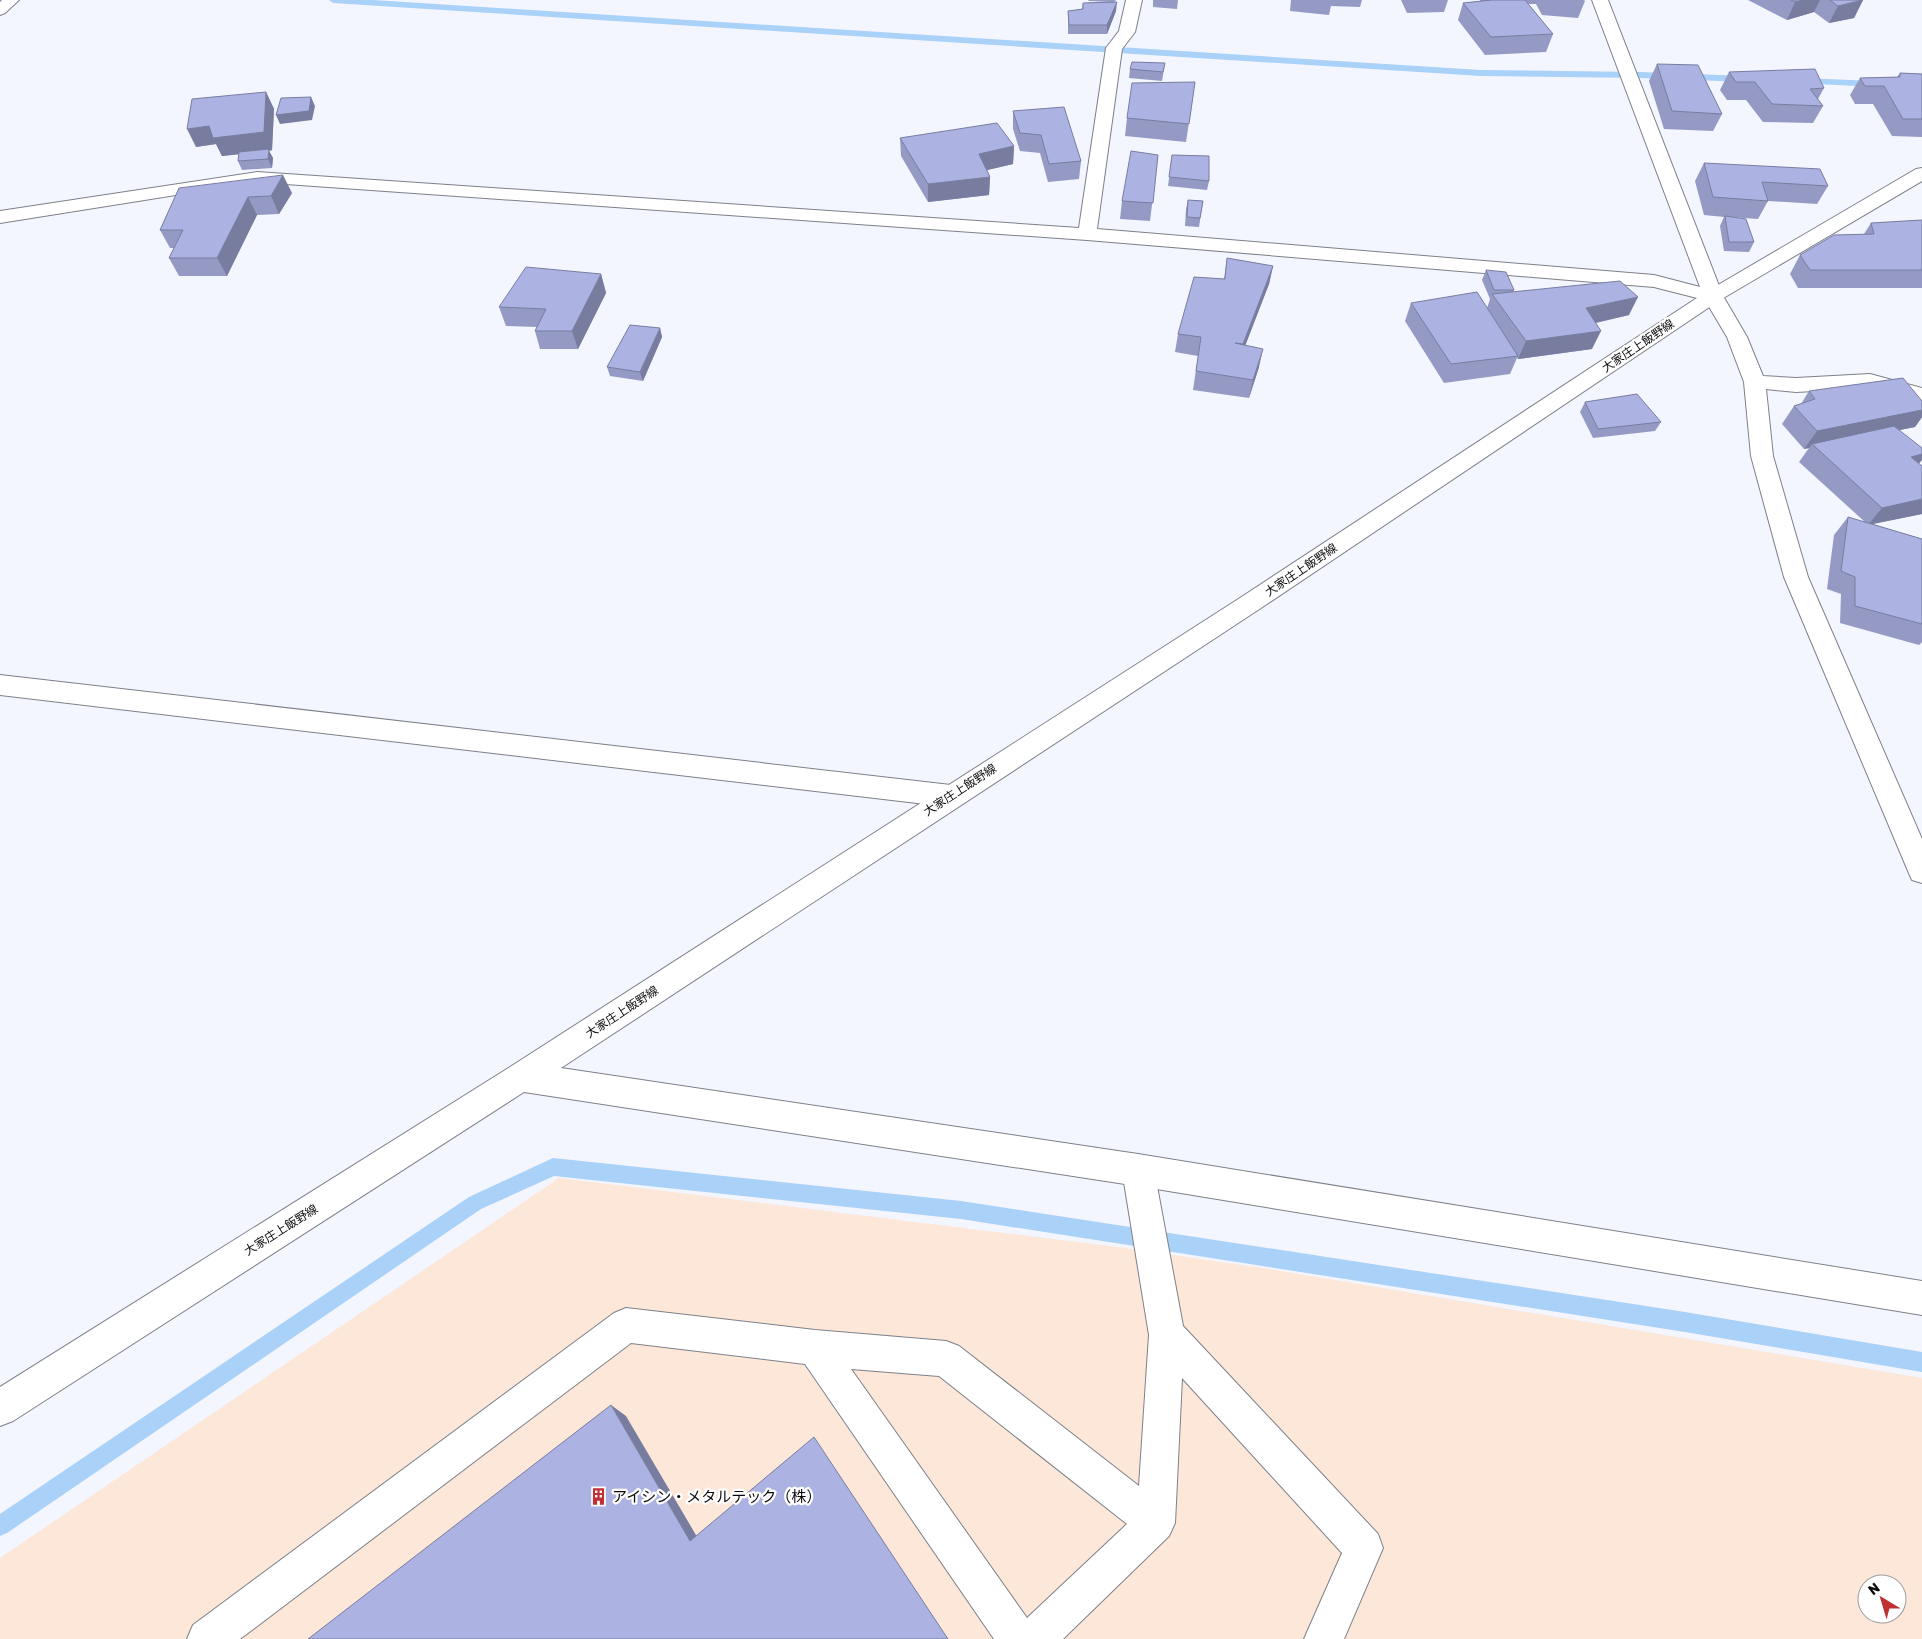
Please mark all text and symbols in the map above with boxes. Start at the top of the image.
street label: 大家庄上飯野線 [1599,317,1677,375]
street label: 大家庄上飯野線 [1262,541,1340,599]
street label: 大家庄上飯野線 [921,761,999,819]
street label: 大家庄上飯野線 [583,983,661,1041]
street label: 大家庄上飯野線 [242,1202,320,1258]
building icon: アイシン・メタルテック（株） [588,1487,608,1507]
place label: アイシン・メタルテック（株） [612,1488,821,1506]
north arrow [1857,1574,1907,1624]
text: N [1865,1579,1884,1599]

